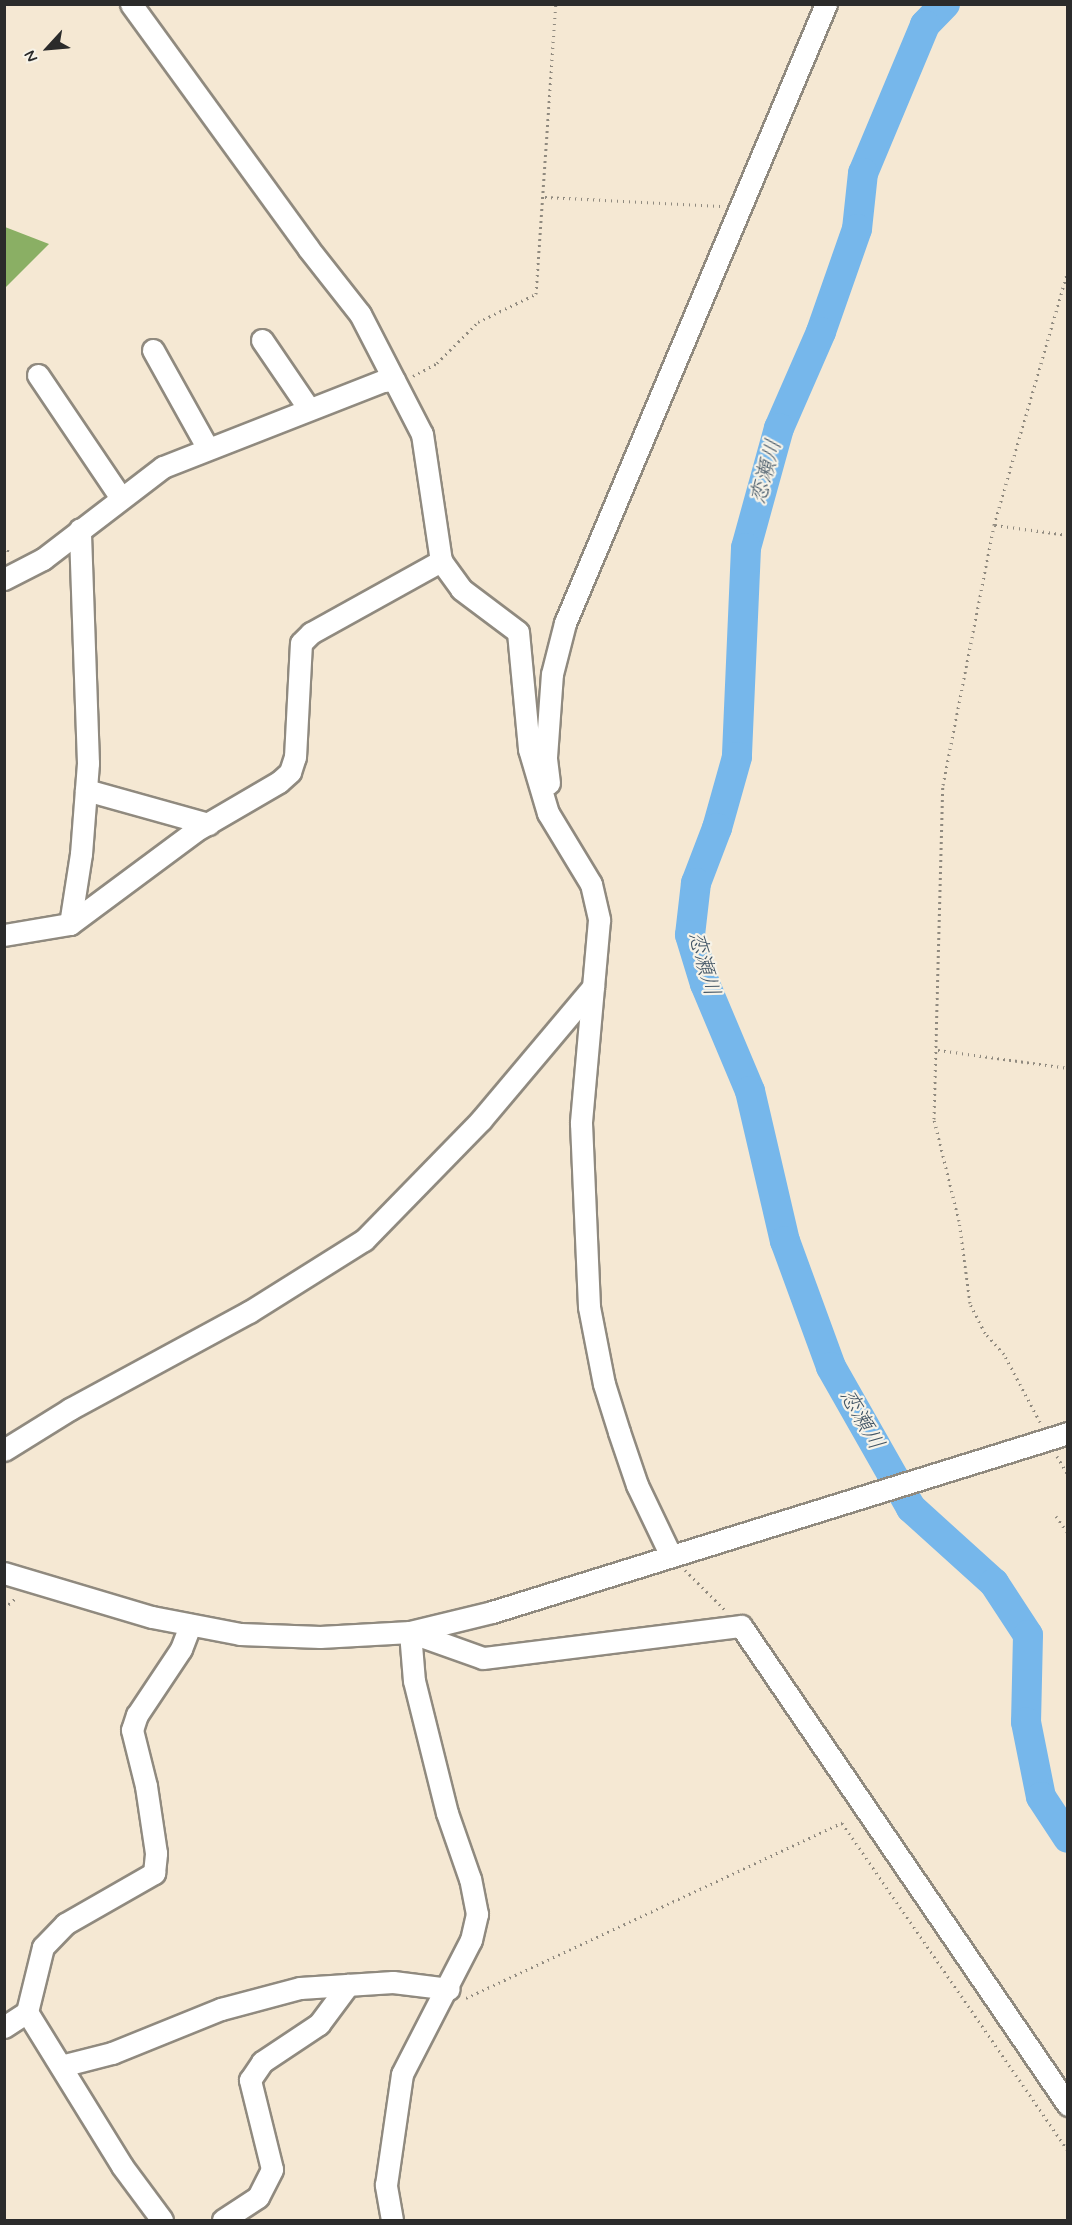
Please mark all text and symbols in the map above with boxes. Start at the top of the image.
north arrow [18,18,78,78]
text: N [20,47,43,66]
water label: 恋瀬川 [746,437,788,507]
water label: 恋瀬川 [682,929,724,999]
water label: 恋瀬川 [833,1385,889,1455]

